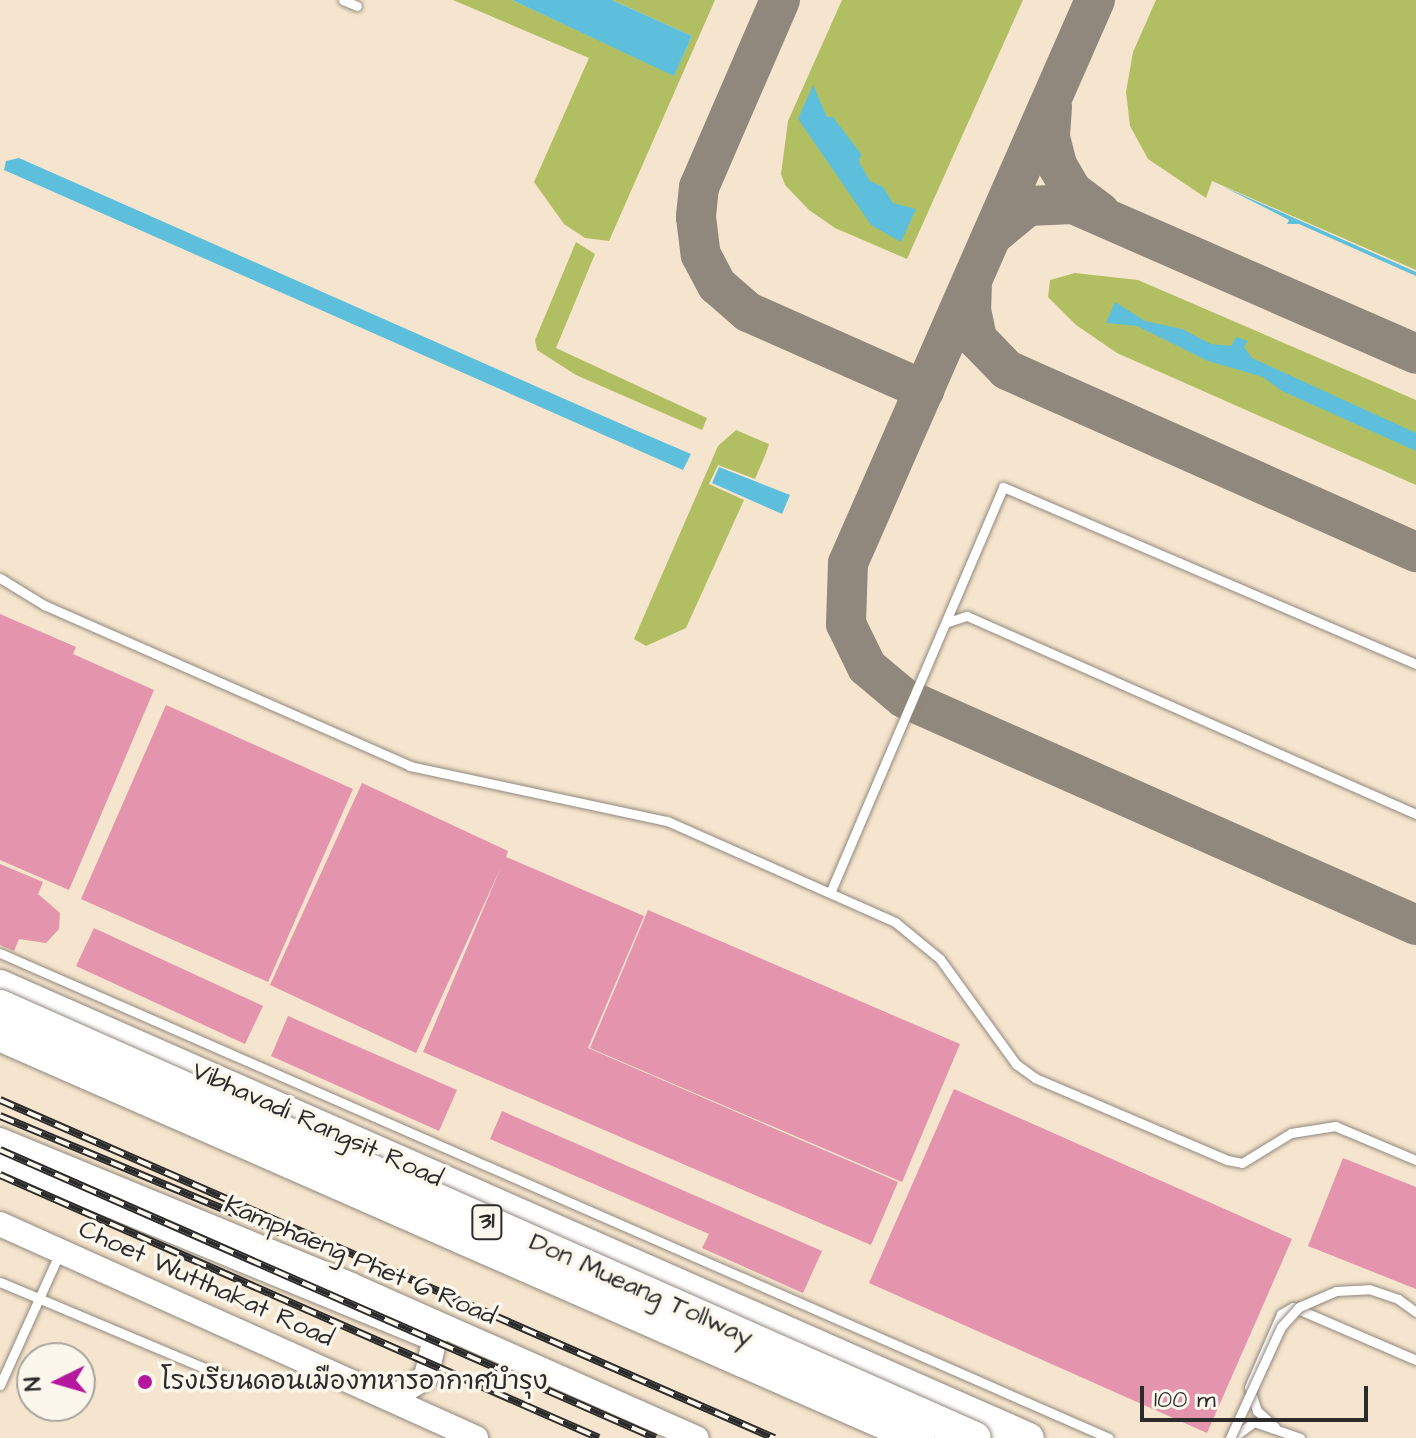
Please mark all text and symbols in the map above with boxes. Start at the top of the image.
street label: Vibhavadi Rangsit Road [187,1056,447,1194]
street label: Kamphaeng Phet 6 Road [220,1190,500,1332]
road number: 31 [471,1202,503,1242]
street label: Choet Wutthakat Road [74,1214,338,1354]
street label: Don Mueang Tollway [524,1227,758,1353]
north arrow [16,1342,96,1422]
place label: โรงเรียนดอนเมืองทหารอากาศบำรุง [161,1366,548,1398]
scale bar [1144,1370,1372,1420]
marker: โรงเรียนดอนเมืองทหารอากาศบำรุง [136,1373,154,1391]
text: N [18,1376,50,1392]
text: 100 m [1154,1383,1216,1417]

